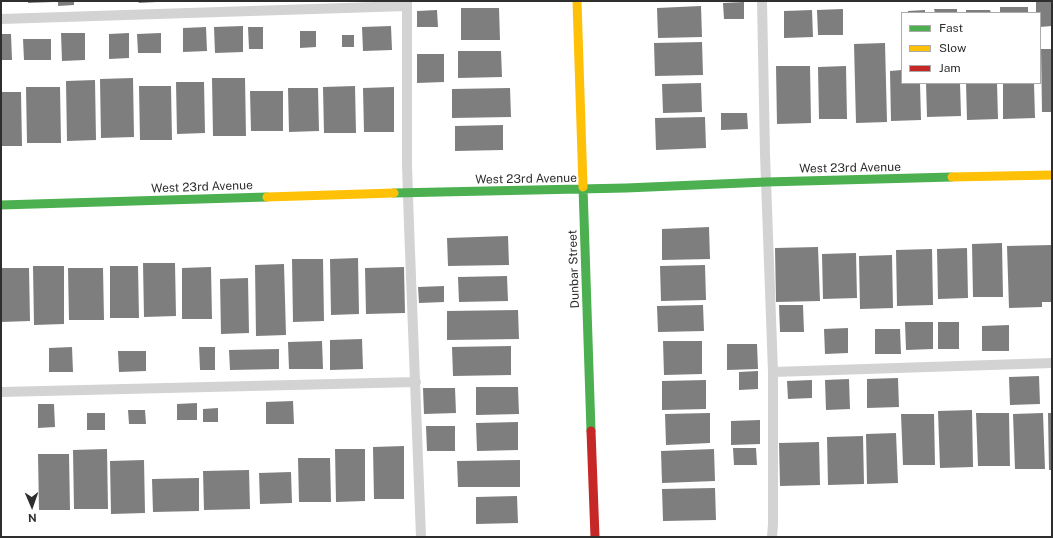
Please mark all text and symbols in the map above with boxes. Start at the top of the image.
legend [901,12,1041,84]
text: Fast [939,21,963,35]
text: Slow [939,41,966,55]
text: Jam [939,61,961,75]
street label: West 23rd Avenue [799,160,901,176]
street label: West 23rd Avenue [475,171,577,187]
street label: West 23rd Avenue [151,178,253,196]
street label: Dunbar Street [565,229,583,309]
north arrow [12,486,52,526]
text: N [28,512,37,524]

